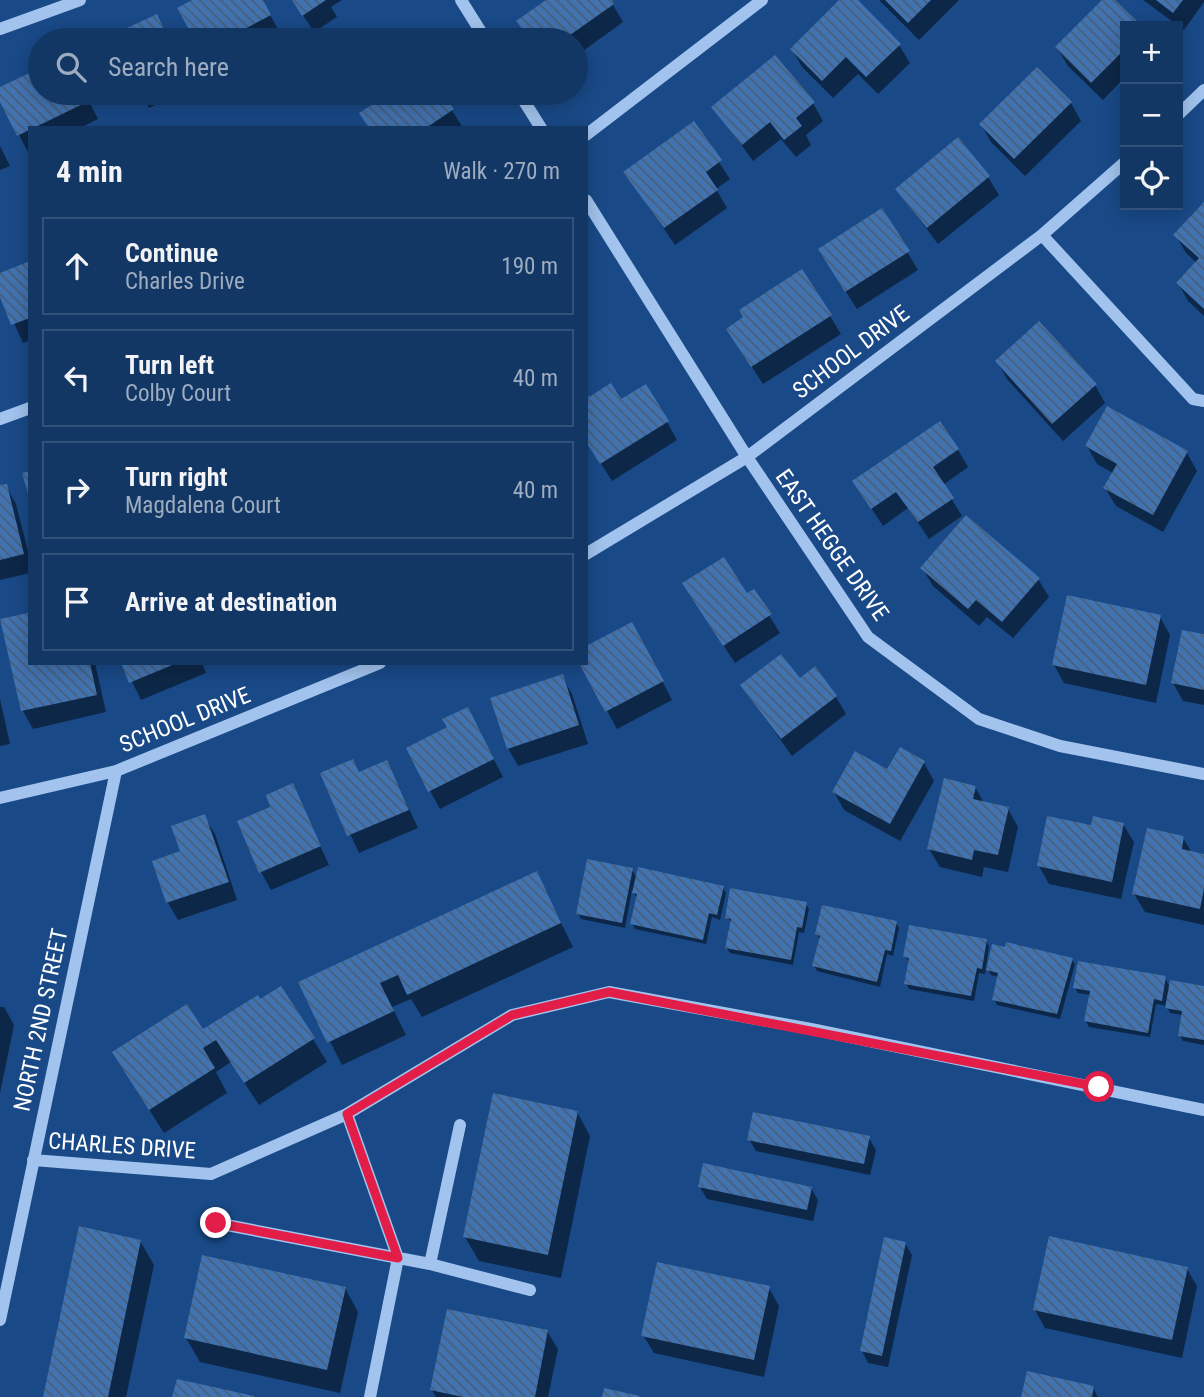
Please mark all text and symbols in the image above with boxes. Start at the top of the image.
map controls [1120,21,1183,210]
button: + [1120,21,1183,84]
search box [28,28,588,105]
icon: search [52,48,90,86]
text: Search here [108,52,229,82]
button: − [1120,84,1183,147]
button: locate [1120,147,1183,210]
text: 4 min [56,154,123,189]
text: Walk · 270 m [443,158,560,185]
text: Continue [125,238,218,268]
icon: ahead [58,247,96,285]
text: 190 m [501,253,558,280]
text: Charles Drive [125,268,245,295]
street label: SCHOOL DRIVE [788,300,914,404]
text: Turn left [125,350,214,380]
icon: left [58,359,96,397]
text: 40 m [513,365,558,392]
text: Colby Court [125,380,231,407]
text: Turn right [125,462,227,492]
street label: EAST HEGGE DRIVE [770,464,894,626]
icon: right [58,471,96,509]
text: 40 m [513,477,558,504]
text: Magdalena Court [125,492,281,519]
icon: arrive [58,583,96,621]
text: Arrive at destination [125,587,337,617]
street label: SCHOOL DRIVE [116,682,254,758]
street label: NORTH 2ND STREET [8,926,74,1114]
route start [1083,1071,1114,1102]
street label: CHARLES DRIVE [47,1127,197,1165]
route end [200,1207,231,1238]

